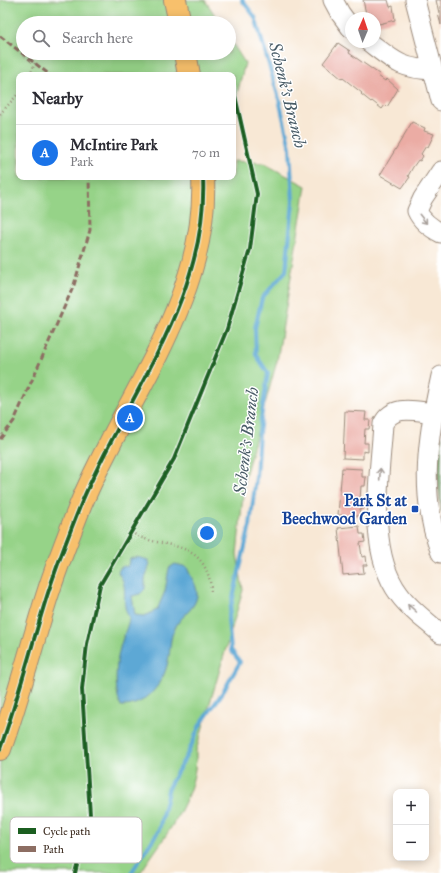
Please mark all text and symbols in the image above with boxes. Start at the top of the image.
north arrow [345,12,381,48]
search box [16,16,236,60]
icon: search [30,27,52,49]
text: Search here [62,29,133,47]
water label: Schenk's Branch [264,39,311,150]
text: Nearby [32,88,83,109]
text: McIntire Park [70,136,158,154]
text: A [41,145,49,161]
text: 70 m [192,145,220,161]
text: Park [70,154,94,170]
one-way arrow [418,213,427,224]
water label: Schenk's Branch [229,386,264,497]
pin: A [117,403,143,433]
one-way arrow [377,468,384,481]
place label: Park St at Beechwood Garden [282,491,407,528]
marker: Park St at Beechwood Garden [410,504,420,514]
your location [197,523,217,543]
one-way arrow [407,604,417,613]
map controls [393,789,429,861]
button: + [393,789,429,825]
legend [10,817,142,863]
text: Cycle path [43,825,90,838]
button: − [393,825,429,861]
text: Path [43,843,64,856]

